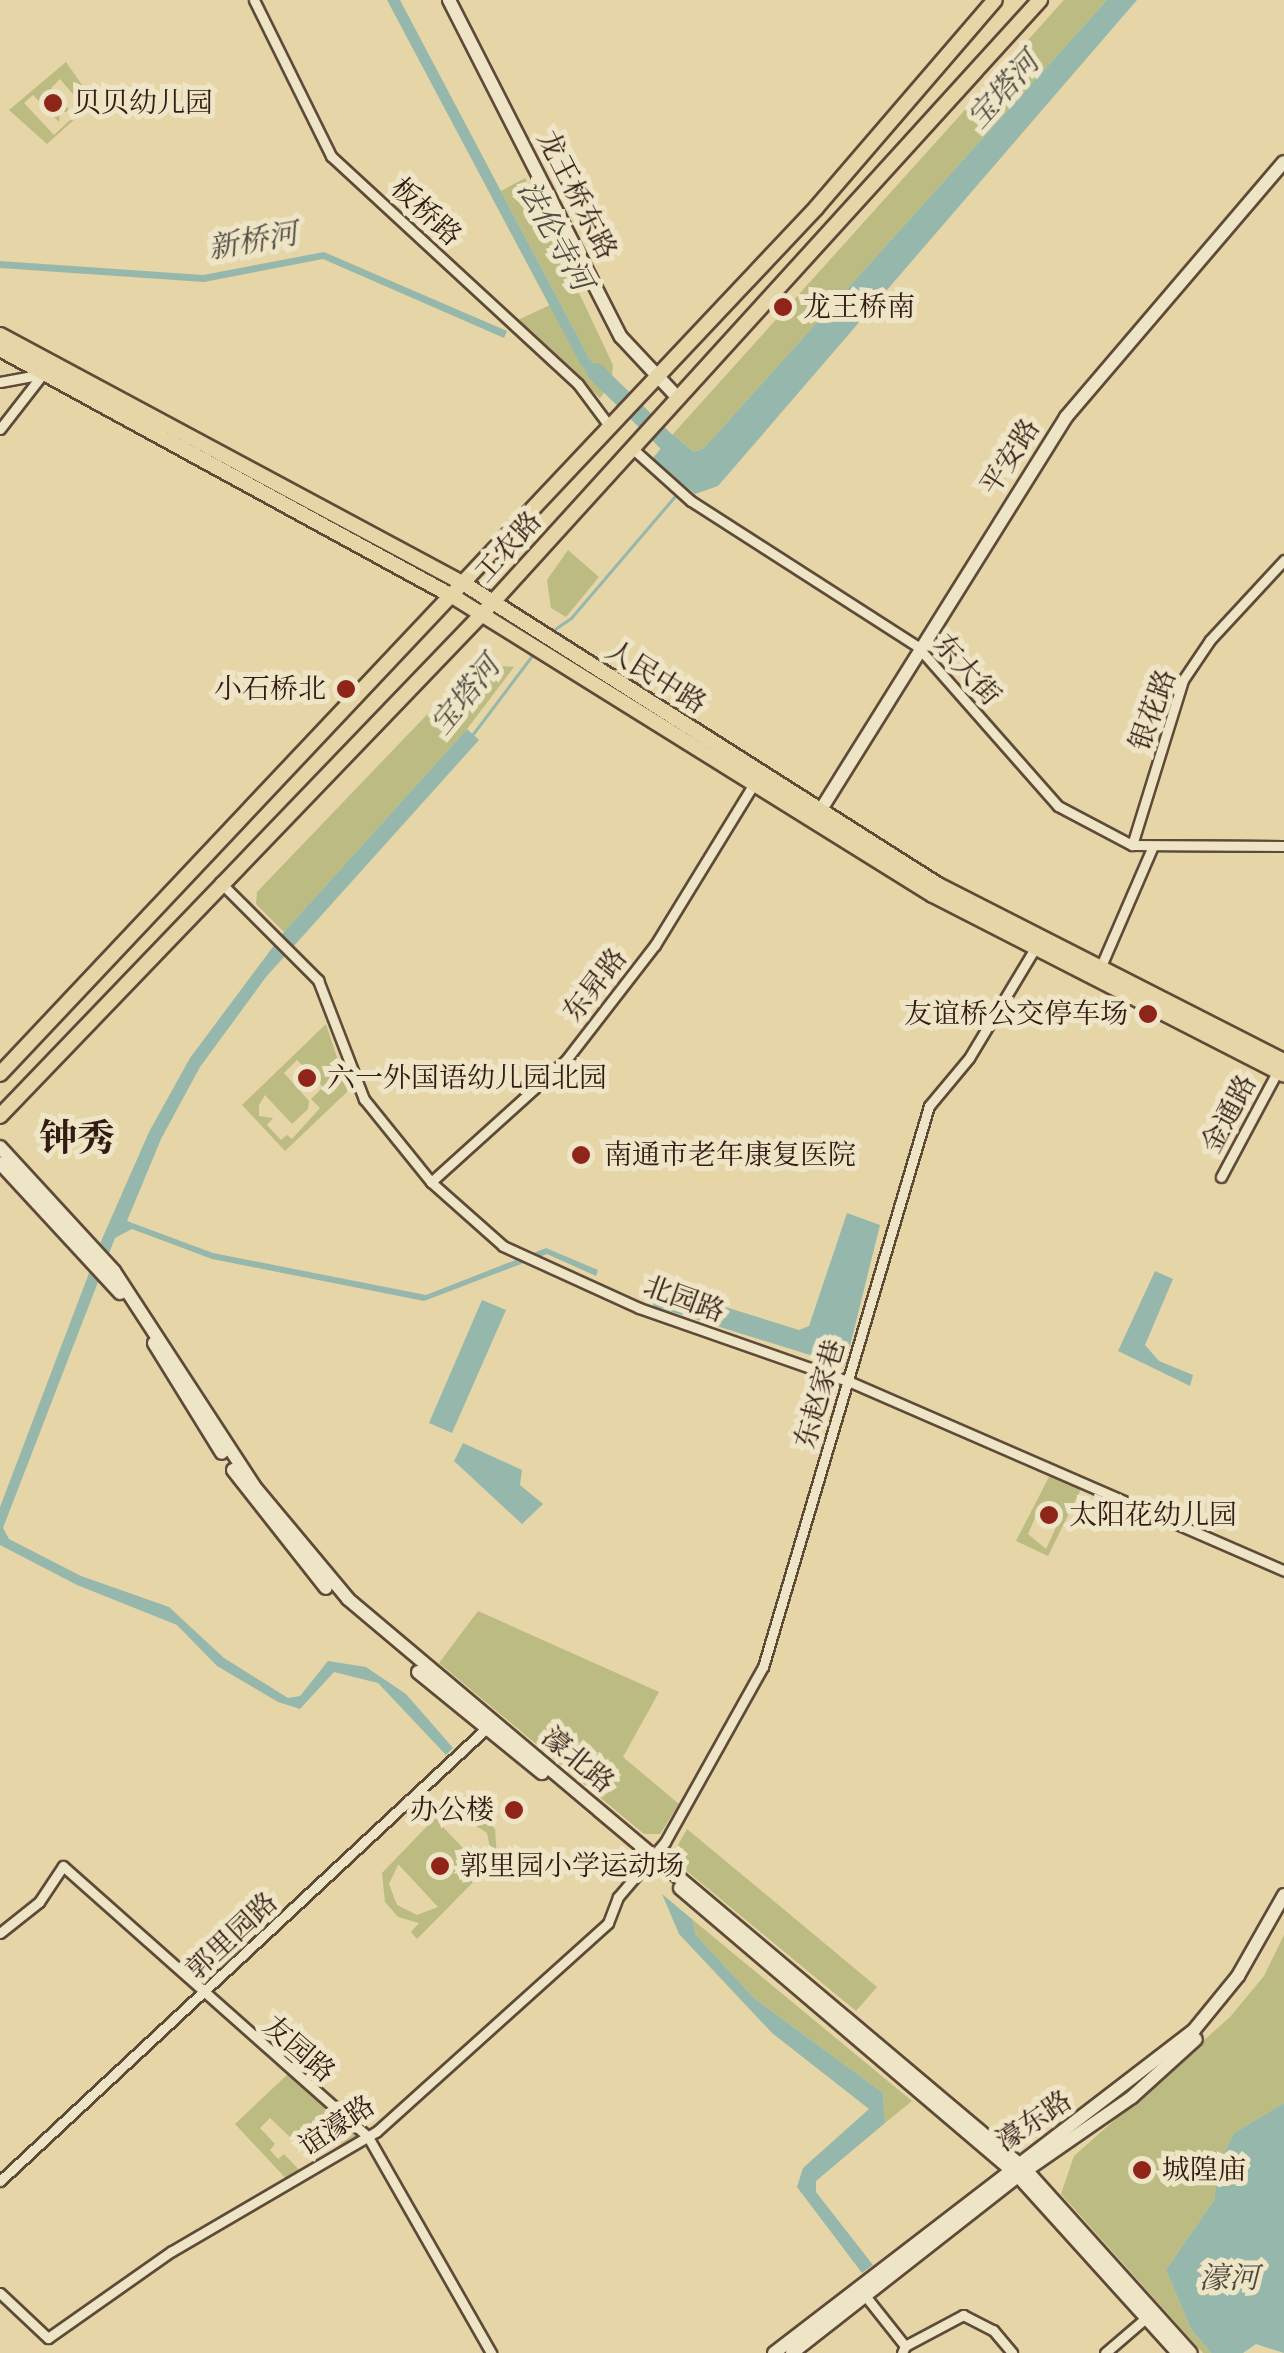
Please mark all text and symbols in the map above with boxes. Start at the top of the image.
water label: 宝塔河 [961,46,1047,136]
place label: 贝贝幼儿园 [73,86,213,120]
marker: 贝贝幼儿园 [42,92,64,114]
street label: 龙王桥东路 [530,125,624,265]
street label: 板桥路 [384,171,468,253]
water label: 法伦寺河 [509,175,599,297]
water label: 新桥河 [206,216,300,268]
place label: 龙王桥南 [803,290,915,324]
marker: 龙王桥南 [772,296,794,318]
street label: 平安路 [973,413,1047,501]
street label: 工农路 [467,505,549,589]
street label: 东大街 [926,628,1008,712]
street label: 人民中路 [600,633,712,721]
water label: 宝塔河 [424,650,508,742]
street label: 银花路 [1123,665,1183,755]
place label: 小石桥北 [214,672,326,706]
marker: 小石桥北 [335,678,357,700]
street label: 东昇路 [556,942,634,1028]
place label: 友谊桥公交停车场 [904,997,1128,1031]
marker: 友谊桥公交停车场 [1137,1003,1159,1025]
place label: 六一外国语幼儿园北园 [327,1061,607,1095]
marker: 六一外国语幼儿园北园 [296,1067,318,1089]
street label: 金通路 [1194,1069,1264,1159]
district label: 钟秀 [39,1116,115,1162]
place label: 南通市老年康复医院 [604,1138,856,1172]
marker: 南通市老年康复医院 [568,1142,594,1168]
street label: 北园路 [639,1269,729,1329]
street label: 东赵家巷 [788,1336,852,1452]
place label: 太阳花幼儿园 [1069,1498,1237,1532]
marker: 太阳花幼儿园 [1038,1504,1060,1526]
street label: 濠北路 [535,1720,621,1800]
place label: 办公楼 [410,1793,494,1827]
marker: 办公楼 [503,1799,525,1821]
place label: 郭里园小学运动场 [460,1849,684,1883]
marker: 郭里园小学运动场 [429,1855,451,1877]
street label: 郭里园路 [180,1886,284,1986]
street label: 友园路 [256,2009,342,2089]
street label: 濠东路 [990,2084,1078,2158]
street label: 谊濠路 [293,2089,381,2163]
place label: 城隍庙 [1162,2153,1246,2187]
marker: 城隍庙 [1131,2159,1153,2181]
water label: 濠河 [1199,2261,1259,2297]

